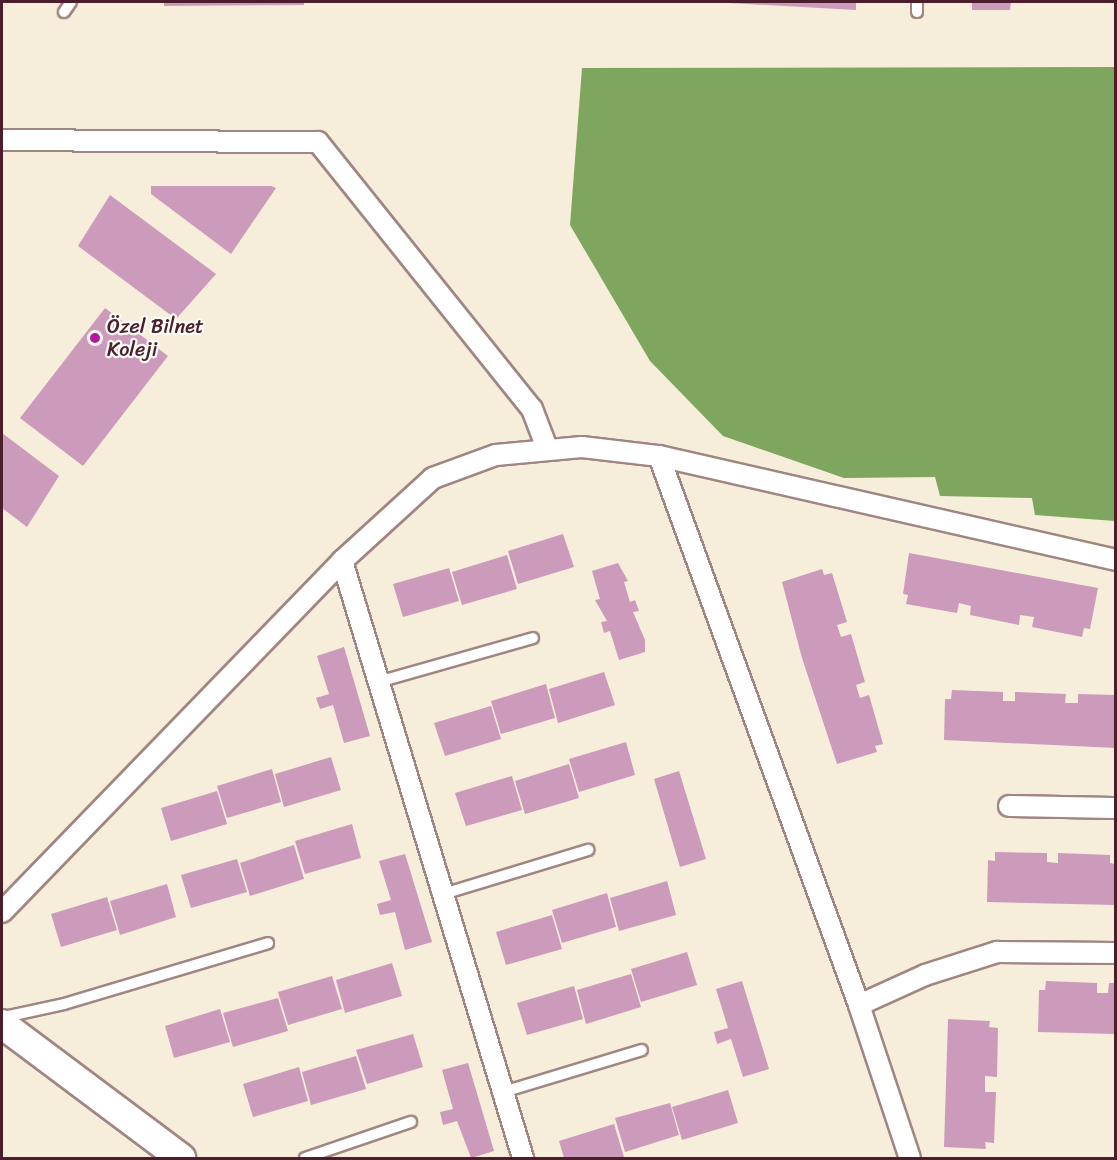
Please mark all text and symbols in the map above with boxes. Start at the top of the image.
place label: Özel Bilnet Koleji [107,314,204,361]
marker: Özel Bilnet Koleji [88,331,102,345]

